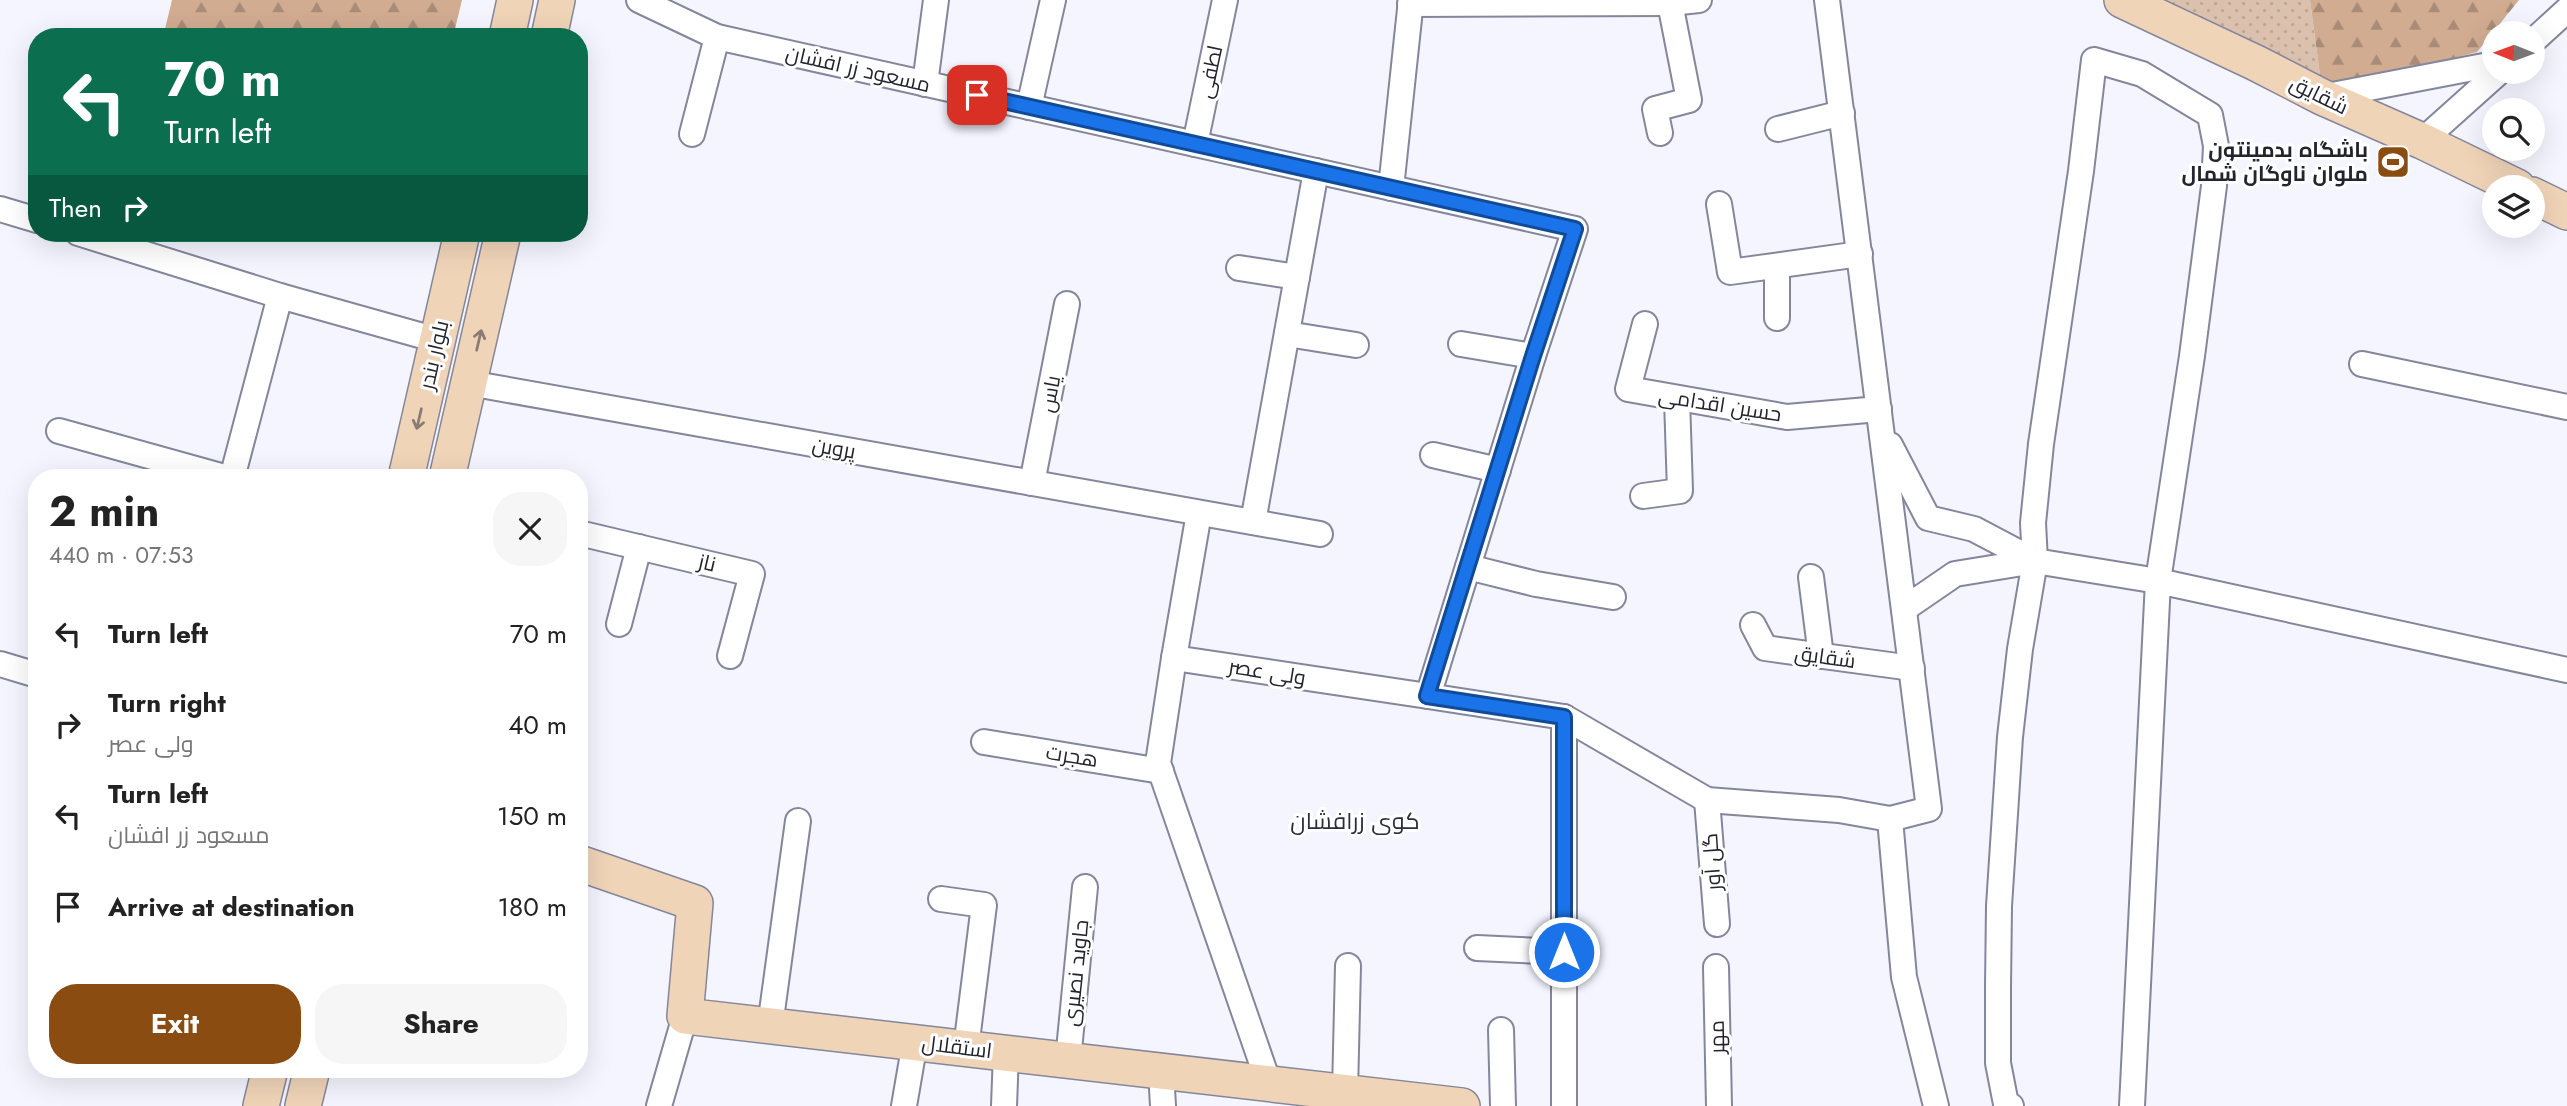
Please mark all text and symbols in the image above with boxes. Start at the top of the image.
north arrow [2482,21,2544,84]
map controls [2482,21,2545,238]
street label: مسعود زر افشان [783,38,933,100]
street label: لطفی [1190,43,1230,101]
text: 70 m [164,44,281,114]
icon: left [49,56,140,147]
pin [947,65,1007,125]
street label: شقایق [2285,68,2353,122]
icon: arrive [958,76,996,114]
button: search [2482,98,2545,161]
text: Turn left [164,109,271,155]
place label: باشگاه بدمینتون ملوان ناوگان شمال [2181,135,2368,189]
sports icon: باشگاه بدمینتون ملوان ناوگان شمال [2374,143,2412,181]
button: layers [2482,175,2545,238]
text: Then [49,189,102,227]
icon: right [116,189,154,227]
street label: بلوار بندر [411,317,457,394]
one-way arrow [473,329,486,352]
street label: یاس [1032,372,1068,415]
street label: حسین اقدامی [1656,380,1784,430]
one-way arrow [412,407,425,430]
street label: پروین [810,429,858,467]
text: 2 min [49,481,159,542]
button: close [493,492,567,566]
text: 440 m · 07:53 [49,538,193,572]
street label: ناز [694,546,719,580]
icon: left [49,615,87,653]
text: Turn left [108,615,208,653]
text: 70 m [510,615,567,653]
street label: شقایق [1793,638,1857,676]
street label: ولی عصر [1225,651,1308,693]
text: Turn right [108,684,226,722]
icon: right [49,706,87,744]
text: 40 m [508,706,567,744]
text: ولی عصر [108,727,193,761]
street label: هجرت [1044,737,1100,775]
text: Turn left [108,775,208,813]
icon: left [49,797,87,835]
text: 150 m [497,797,567,835]
district label: کوی زرافشان [1290,804,1420,838]
text: مسعود زر افشان [108,818,270,852]
street label: گل آور [1695,832,1729,893]
icon: arrive [49,888,87,926]
text: Arrive at destination [108,888,355,926]
text: 180 m [497,888,567,926]
position arrow [1527,915,1601,989]
street label: جاوید نصیری [1055,918,1097,1028]
button: Exit [49,984,301,1064]
button: Share [315,984,567,1064]
street label: مهر [1702,1020,1732,1055]
street label: استقلال [920,1028,994,1066]

